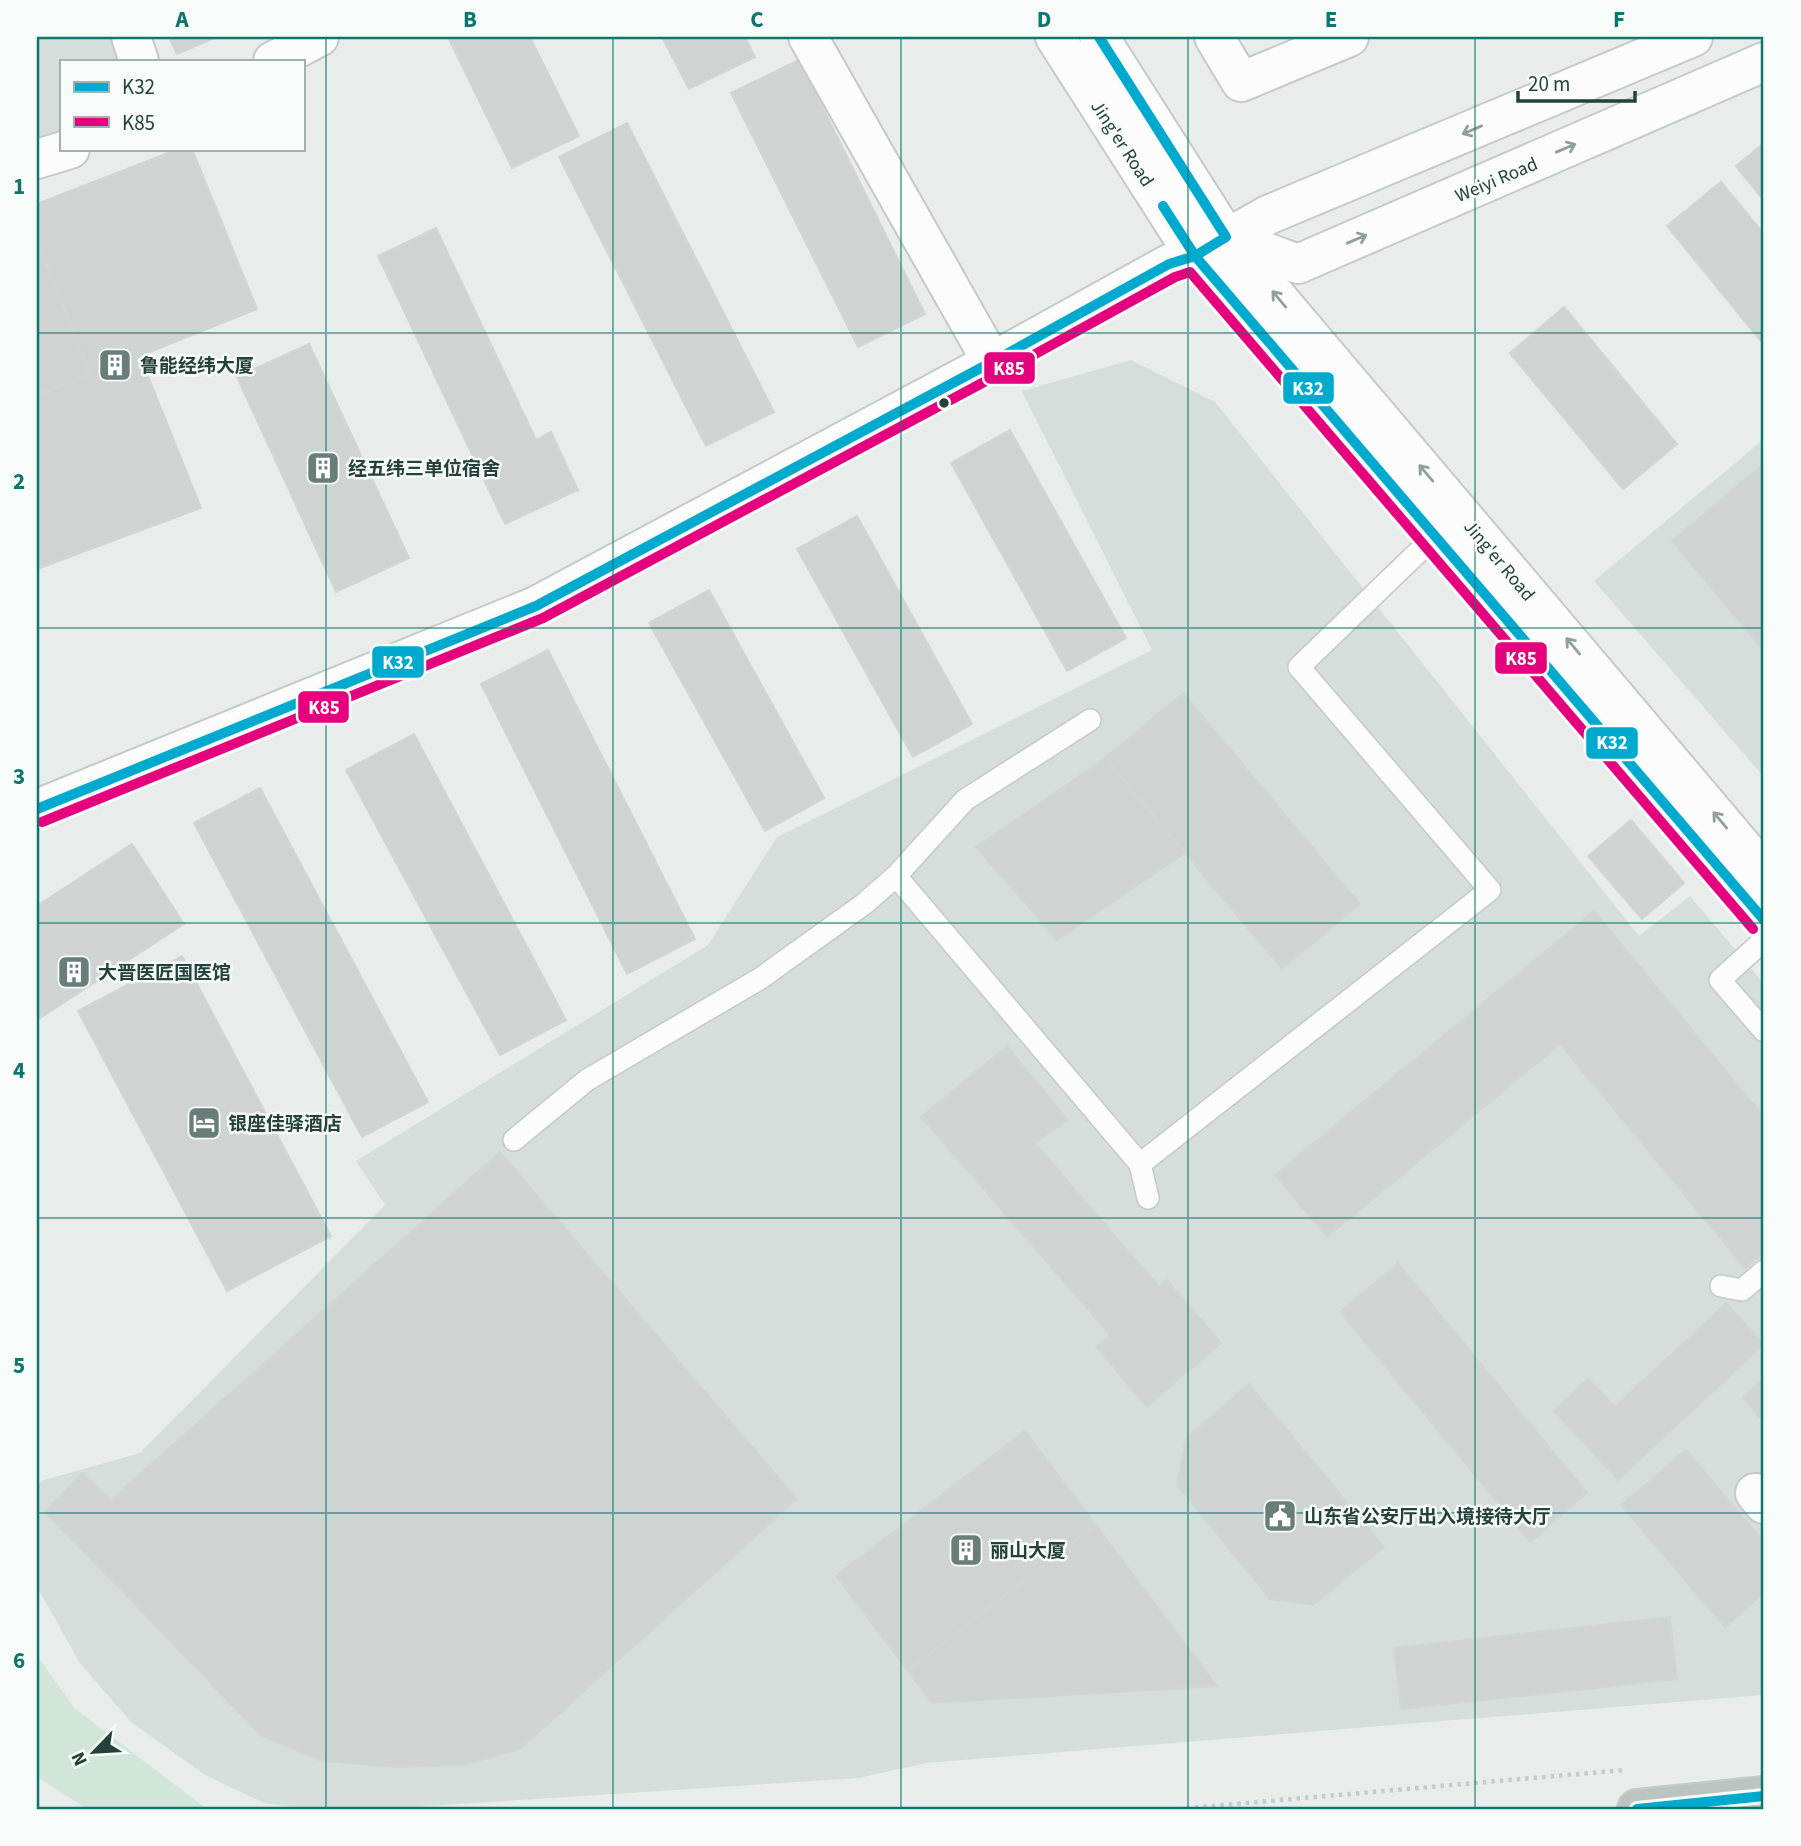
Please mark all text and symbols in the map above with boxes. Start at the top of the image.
text: A [174,3,189,36]
text: B [463,3,477,36]
text: C [750,3,764,36]
text: D [1037,3,1051,36]
text: E [1325,3,1337,36]
text: F [1613,3,1625,36]
legend [60,60,304,150]
scale bar [1518,60,1635,104]
text: 20 m [1528,69,1570,99]
text: K32 [122,72,155,102]
street label: Jing'er Road [1084,95,1160,192]
text: K85 [122,108,155,138]
one-way arrow [1461,124,1483,137]
one-way arrow [1555,141,1576,154]
street label: Weiyi Road [1451,151,1542,210]
text: 1 [13,170,25,203]
one-way arrow [1346,232,1368,245]
one-way arrow [1271,290,1287,308]
building icon: 鲁能经纬大厦 [96,346,134,384]
line badge: K85 [983,351,1036,385]
place label: 鲁能经纬大厦 [140,353,254,380]
text: K85 [993,356,1025,383]
line badge: K32 [1282,371,1335,405]
text: K32 [1292,376,1324,403]
unlabelled marker [937,396,951,410]
building icon: 经五纬三单位宿舍 [304,449,342,487]
place label: 经五纬三单位宿舍 [348,456,500,483]
one-way arrow [1418,464,1434,482]
text: 2 [13,465,25,498]
street label: Jing'er Road [1457,515,1541,607]
one-way arrow [1565,637,1581,655]
line badge: K85 [1494,641,1548,675]
line badge: K32 [371,645,425,679]
text: K85 [1505,646,1537,673]
text: K32 [382,650,414,677]
line badge: K85 [297,690,350,724]
text: K85 [308,695,340,722]
line badge: K32 [1585,726,1639,760]
text: K32 [1596,730,1628,757]
text: 3 [13,760,25,793]
one-way arrow [1712,811,1728,829]
building icon: 大晋医匠国医馆 [55,953,93,991]
place label: 大晋医匠国医馆 [98,960,231,987]
text: 4 [13,1054,25,1087]
hotel icon: 银座佳驿酒店 [185,1104,223,1142]
place label: 银座佳驿酒店 [228,1111,342,1138]
text: 5 [13,1349,25,1382]
public building icon: 山东省公安厅出入境接待大厅 [1261,1497,1299,1535]
place label: 山东省公安厅出入境接待大厅 [1304,1504,1551,1531]
building icon: 丽山大厦 [947,1531,985,1569]
place label: 丽山大厦 [990,1538,1066,1565]
text: 6 [13,1644,25,1677]
north arrow [60,1716,130,1786]
text: N [65,1747,95,1770]

